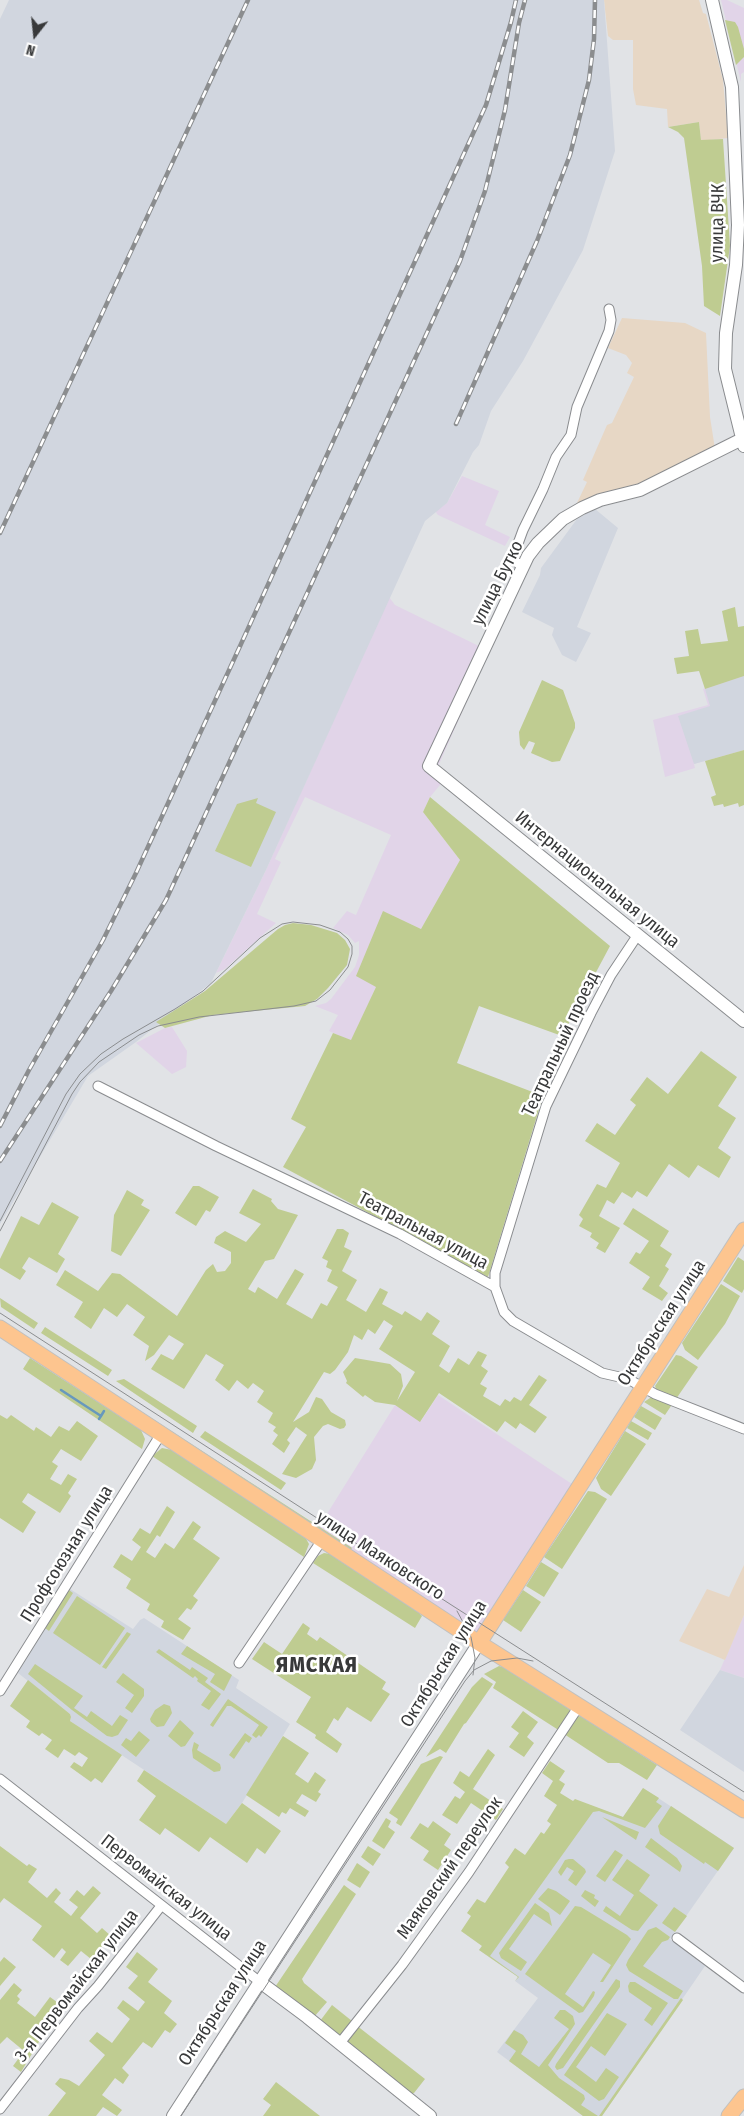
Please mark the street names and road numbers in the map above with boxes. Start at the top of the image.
street label: улица ВЧК [707,183,729,263]
street label: улица Бутко [468,537,528,629]
street label: Интернациональная улица [510,807,684,953]
street label: Театральный проезд [518,968,604,1120]
street label: Театральная улица [354,1188,492,1274]
street label: Октябрьская улица [613,1256,711,1390]
street label: Профсоюзная улица [16,1482,118,1626]
street label: улица Маяковского [312,1507,448,1605]
street label: Октябрьская улица [396,1596,492,1732]
street label: Маяковский переулок [393,1793,507,1943]
street label: Первомайская улица [96,1830,236,1946]
street label: 3-я Первомайская улица [11,1905,143,2067]
street label: Октябрьская улица [174,1936,272,2070]

